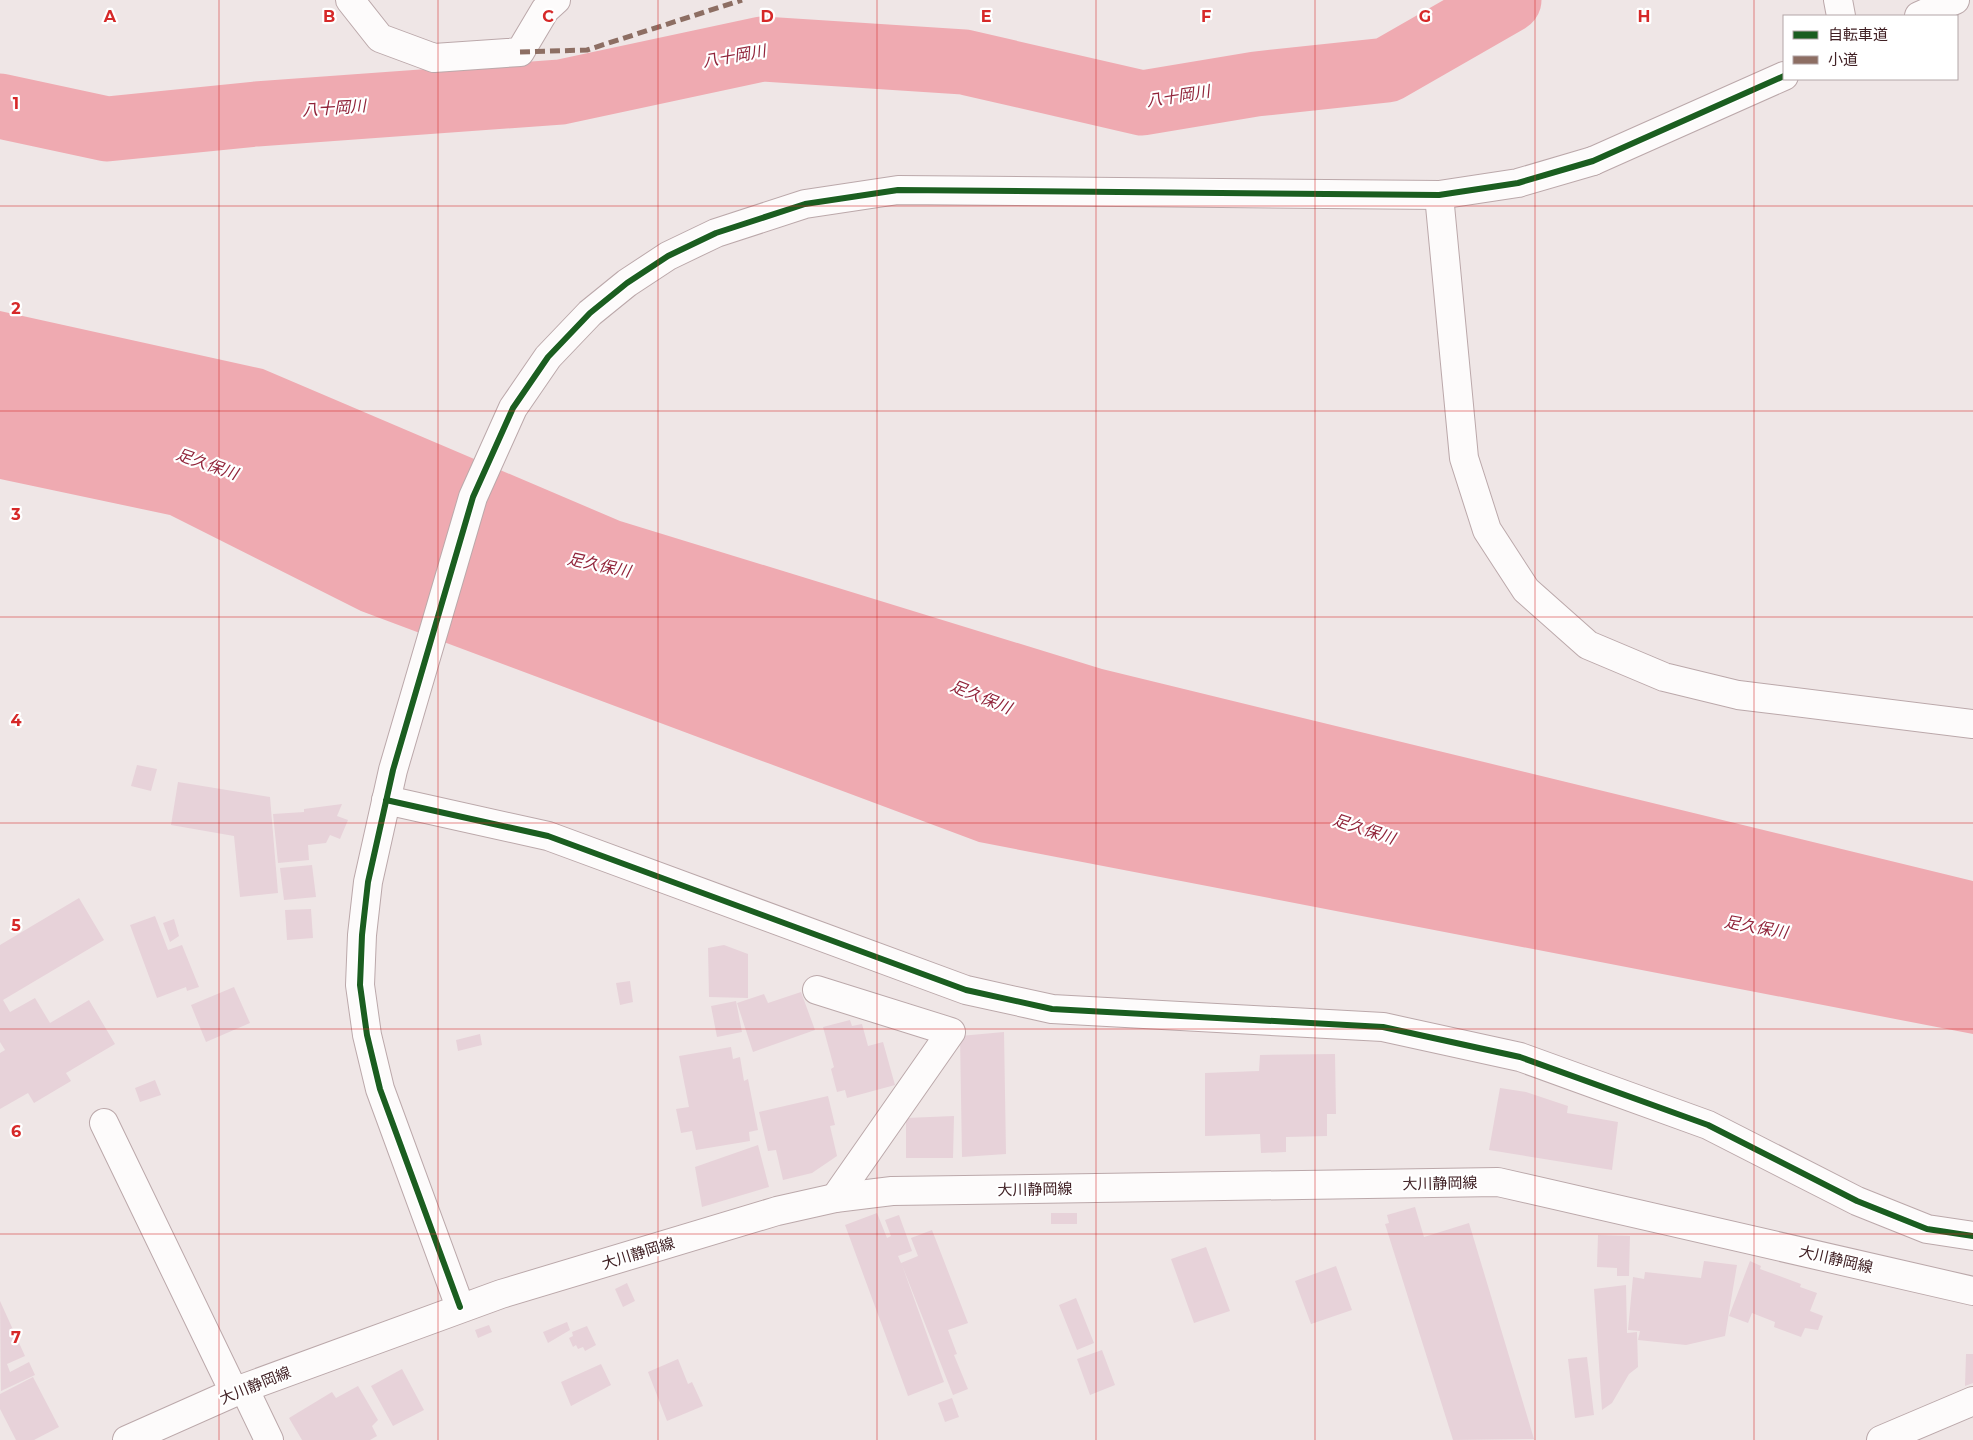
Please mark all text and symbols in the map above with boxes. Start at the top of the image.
text: A [103,7,117,26]
text: B [323,7,335,26]
text: C [542,7,554,26]
text: D [760,7,774,26]
text: E [981,7,991,26]
text: F [1201,7,1211,26]
text: G [1419,7,1431,26]
text: H [1638,7,1650,26]
legend [1783,15,1958,80]
text: 自転車道 [1828,25,1888,44]
water label: 八十岡川 [701,41,769,71]
text: 小道 [1828,50,1858,69]
water label: 八十岡川 [1145,81,1213,110]
text: 1 [13,94,19,113]
water label: 八十岡川 [301,96,369,120]
text: 2 [11,299,21,318]
water label: 足久保川 [174,445,242,484]
text: 3 [10,505,21,524]
water label: 足久保川 [566,549,634,581]
water label: 足久保川 [948,676,1016,719]
text: 4 [10,711,22,730]
water label: 足久保川 [1331,810,1399,849]
water label: 足久保川 [1723,912,1791,942]
text: 5 [11,916,21,935]
text: 6 [11,1122,21,1141]
street label: 大川静岡線 [1402,1173,1478,1193]
street label: 大川静岡線 [997,1179,1073,1199]
street label: 大川静岡線 [599,1233,677,1273]
street label: 大川静岡線 [1797,1241,1875,1277]
text: 7 [11,1328,21,1347]
street label: 大川静岡線 [217,1362,293,1408]

